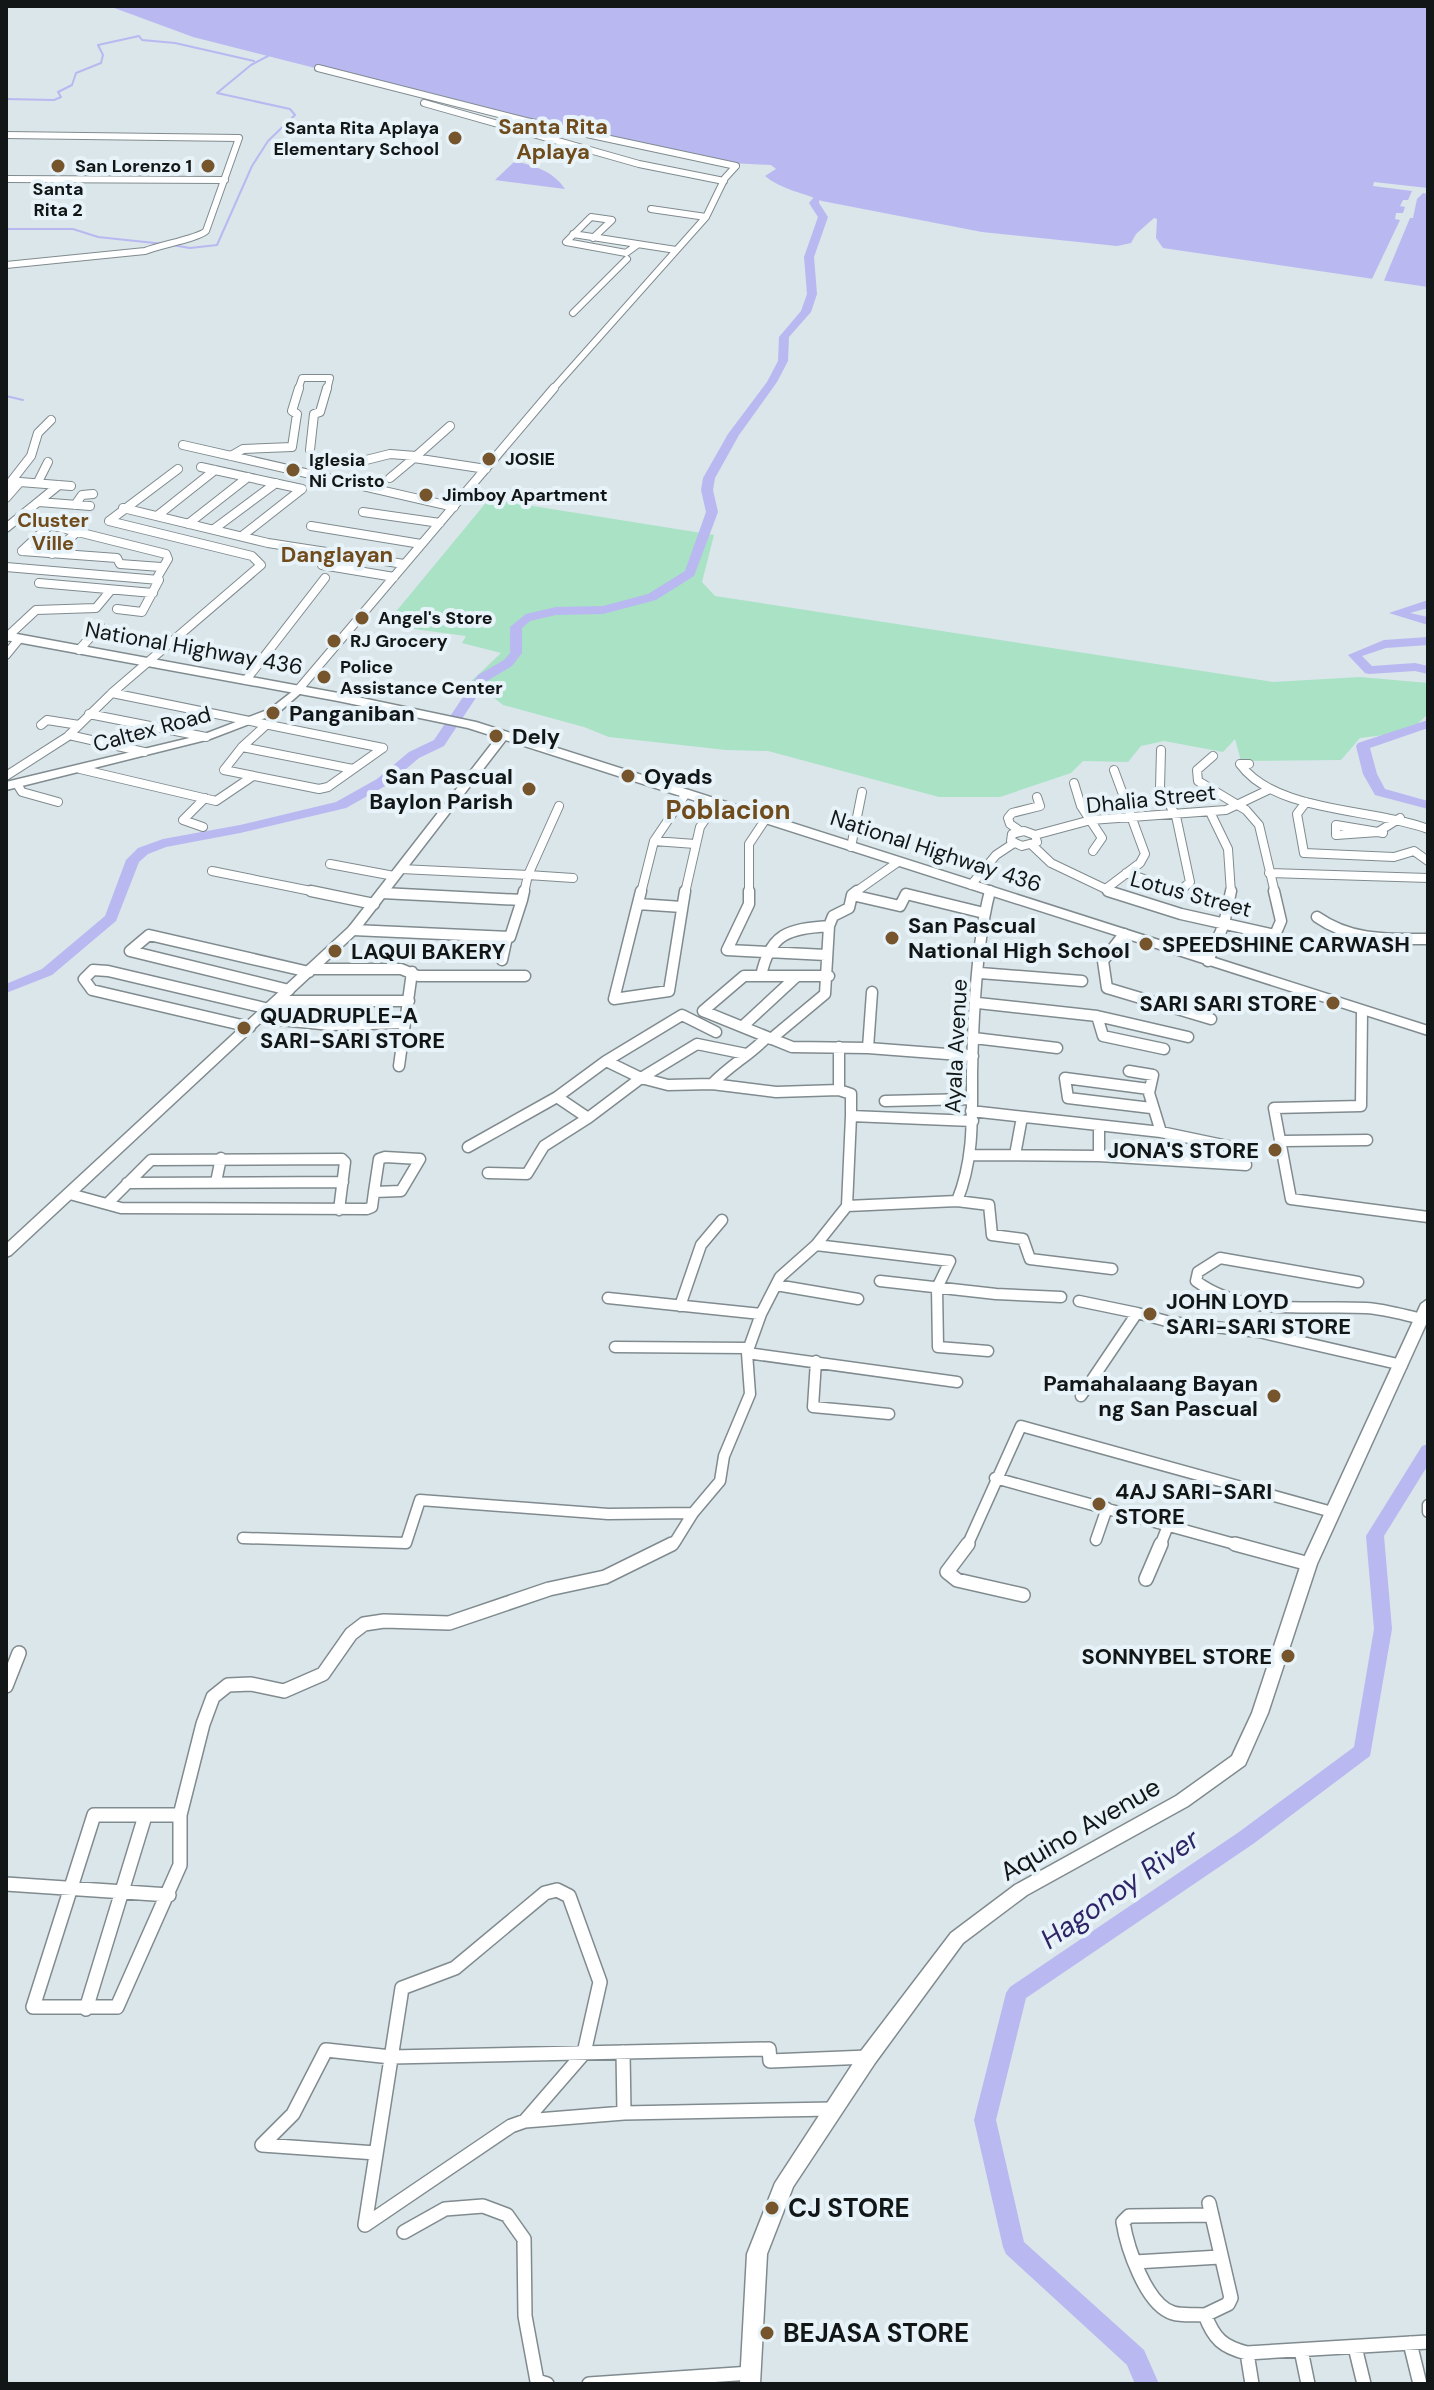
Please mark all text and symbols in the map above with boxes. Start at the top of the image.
district label: Santa Rita Aplaya [498,112,608,166]
place label: Santa Rita Aplaya Elementary School [273,116,439,161]
marker: Santa Rita Aplaya Elementary School [446,129,464,147]
place label: San Lorenzo 1 [75,154,192,178]
marker: Santa Rita 2 [49,157,67,175]
marker: San Lorenzo 1 [199,157,217,175]
place label: Santa Rita 2 [33,177,83,222]
place label: JOSIE [505,447,555,471]
place label: Iglesia Ni Cristo [309,448,385,493]
marker: JOSIE [480,450,498,468]
marker: Iglesia Ni Cristo [284,461,302,479]
place label: Jimboy Apartment [442,483,608,507]
marker: Jimboy Apartment [417,486,435,504]
district label: Cluster Ville [17,507,89,556]
district label: Danglayan [281,540,393,569]
place label: Angel's Store [378,606,493,630]
marker: Angel's Store [353,609,371,627]
street label: National Highway 436 [83,615,305,681]
place label: RJ Grocery [350,629,448,653]
marker: RJ Grocery [325,632,343,650]
place label: Police Assistance Center [340,655,503,700]
marker: Police Assistance Center [315,668,333,686]
street label: Caltex Road [90,699,214,759]
place label: Panganiban [289,699,415,728]
marker: Panganiban [264,704,282,722]
place label: Dely [512,722,560,751]
marker: Dely [487,727,505,745]
place label: San Pascual Baylon Parish [369,762,513,816]
place label: Oyads [644,762,713,791]
marker: Oyads [619,767,637,785]
street label: Dhalia Street [1085,778,1217,820]
marker: San Pascual Baylon Parish [520,780,538,798]
district label: Poblacion [665,793,791,827]
street label: National Highway 436 [827,803,1045,899]
street label: Lotus Street [1127,864,1255,924]
place label: San Pascual National High School [908,911,1130,965]
marker: San Pascual National High School [883,929,901,947]
place label: SPEEDSHINE CARWASH [1162,930,1410,959]
marker: SPEEDSHINE CARWASH [1137,935,1155,953]
place label: LAQUI BAKERY [351,937,506,966]
marker: LAQUI BAKERY [326,942,344,960]
street label: Ayala Avenue [938,978,974,1114]
place label: SARI SARI STORE [1139,989,1317,1018]
marker: SARI SARI STORE [1324,994,1342,1012]
place label: QUADRUPLE-A SARI-SARI STORE [260,1001,445,1055]
marker: QUADRUPLE-A SARI-SARI STORE [235,1019,253,1037]
place label: JONA'S STORE [1107,1136,1259,1165]
marker: JONA'S STORE [1266,1141,1284,1159]
place label: JOHN LOYD SARI-SARI STORE [1166,1287,1351,1341]
marker: JOHN LOYD SARI-SARI STORE [1141,1305,1159,1323]
place label: Pamahalaang Bayan ng San Pascual [1043,1369,1258,1423]
marker: Pamahalaang Bayan ng San Pascual [1265,1387,1283,1405]
place label: 4AJ SARI-SARI STORE [1115,1477,1272,1531]
marker: 4AJ SARI-SARI STORE [1090,1495,1108,1513]
place label: SONNYBEL STORE [1081,1642,1272,1671]
marker: SONNYBEL STORE [1279,1647,1297,1665]
street label: Aquino Avenue [994,1769,1166,1889]
water label: Hagonoy River [1033,1820,1207,1957]
place label: CJ STORE [788,2191,910,2225]
marker: CJ STORE [763,2199,781,2217]
place label: BEJASA STORE [783,2316,969,2350]
marker: BEJASA STORE [758,2324,776,2342]

